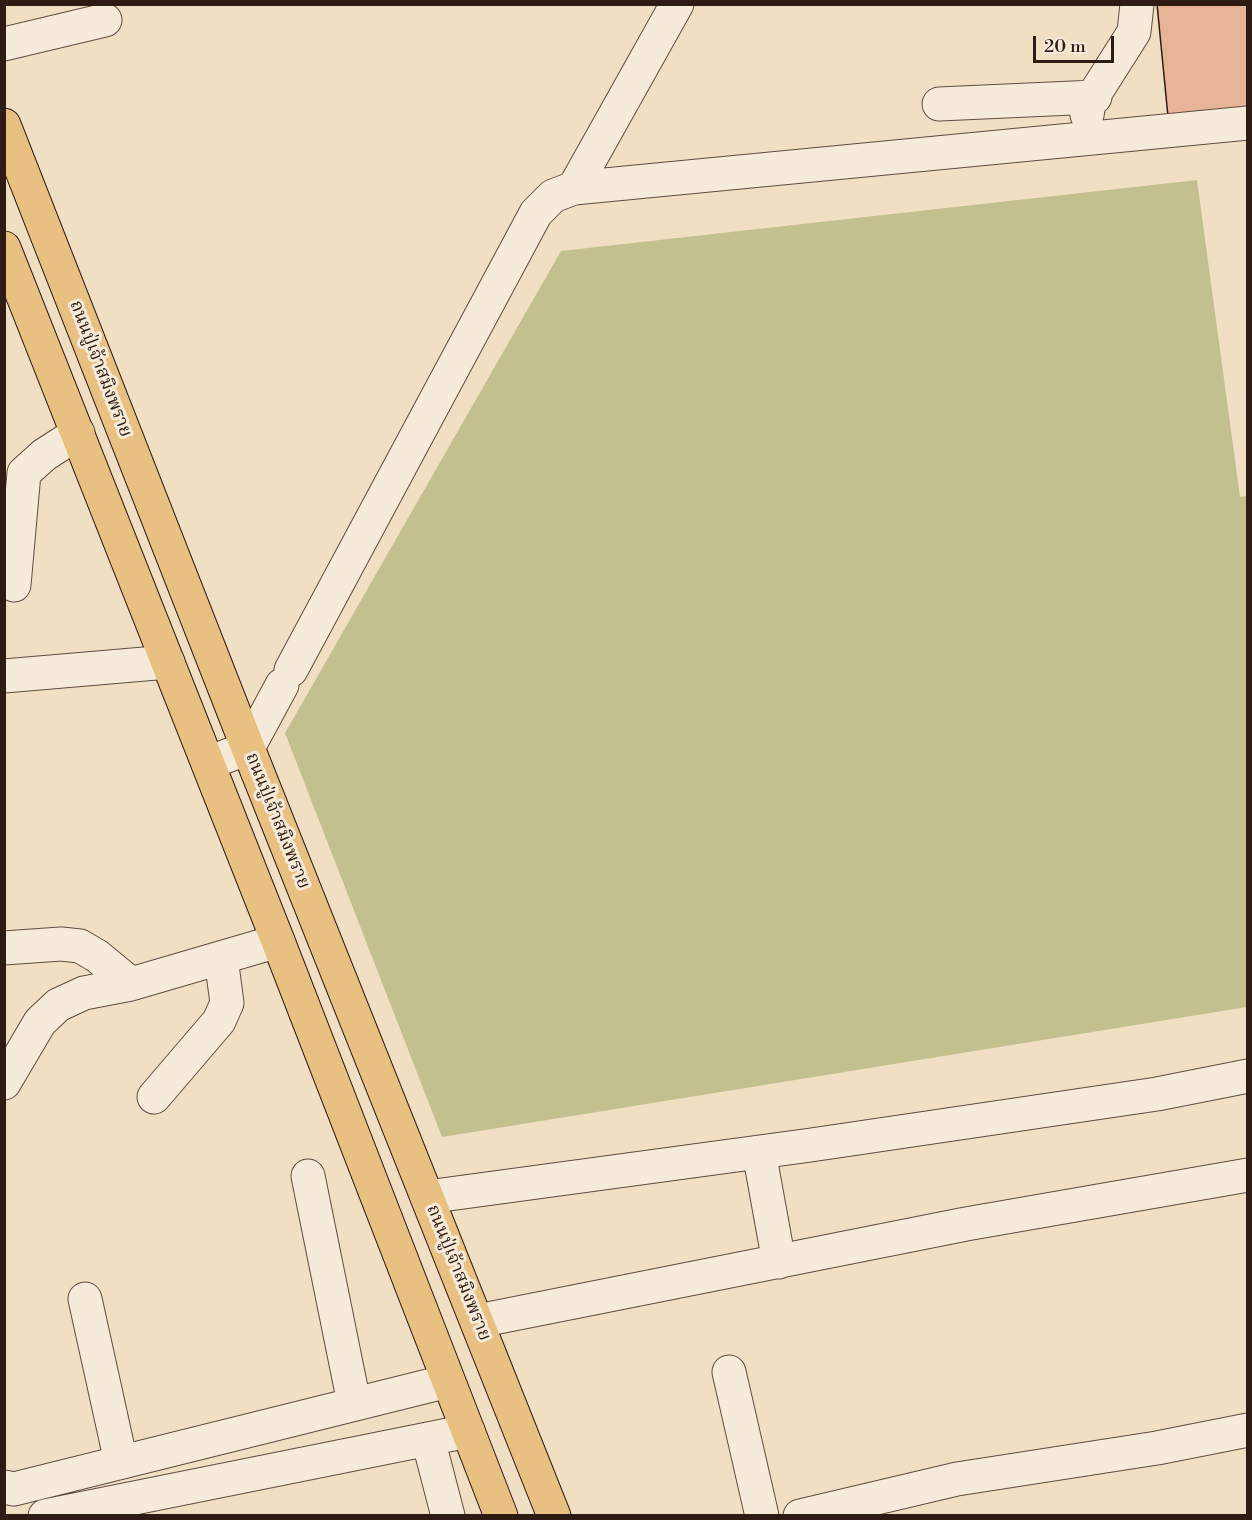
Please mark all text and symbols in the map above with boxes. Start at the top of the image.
scale bar [1036,24,1117,62]
text: 20 m [1044,35,1086,58]
street label: ถนนปู่เจ้าสมิงพราย [64,298,136,440]
street label: ถนนปู่เจ้าสมิงพราย [240,750,314,892]
street label: ถนนปู่เจ้าสมิงพราย [421,1202,495,1344]

